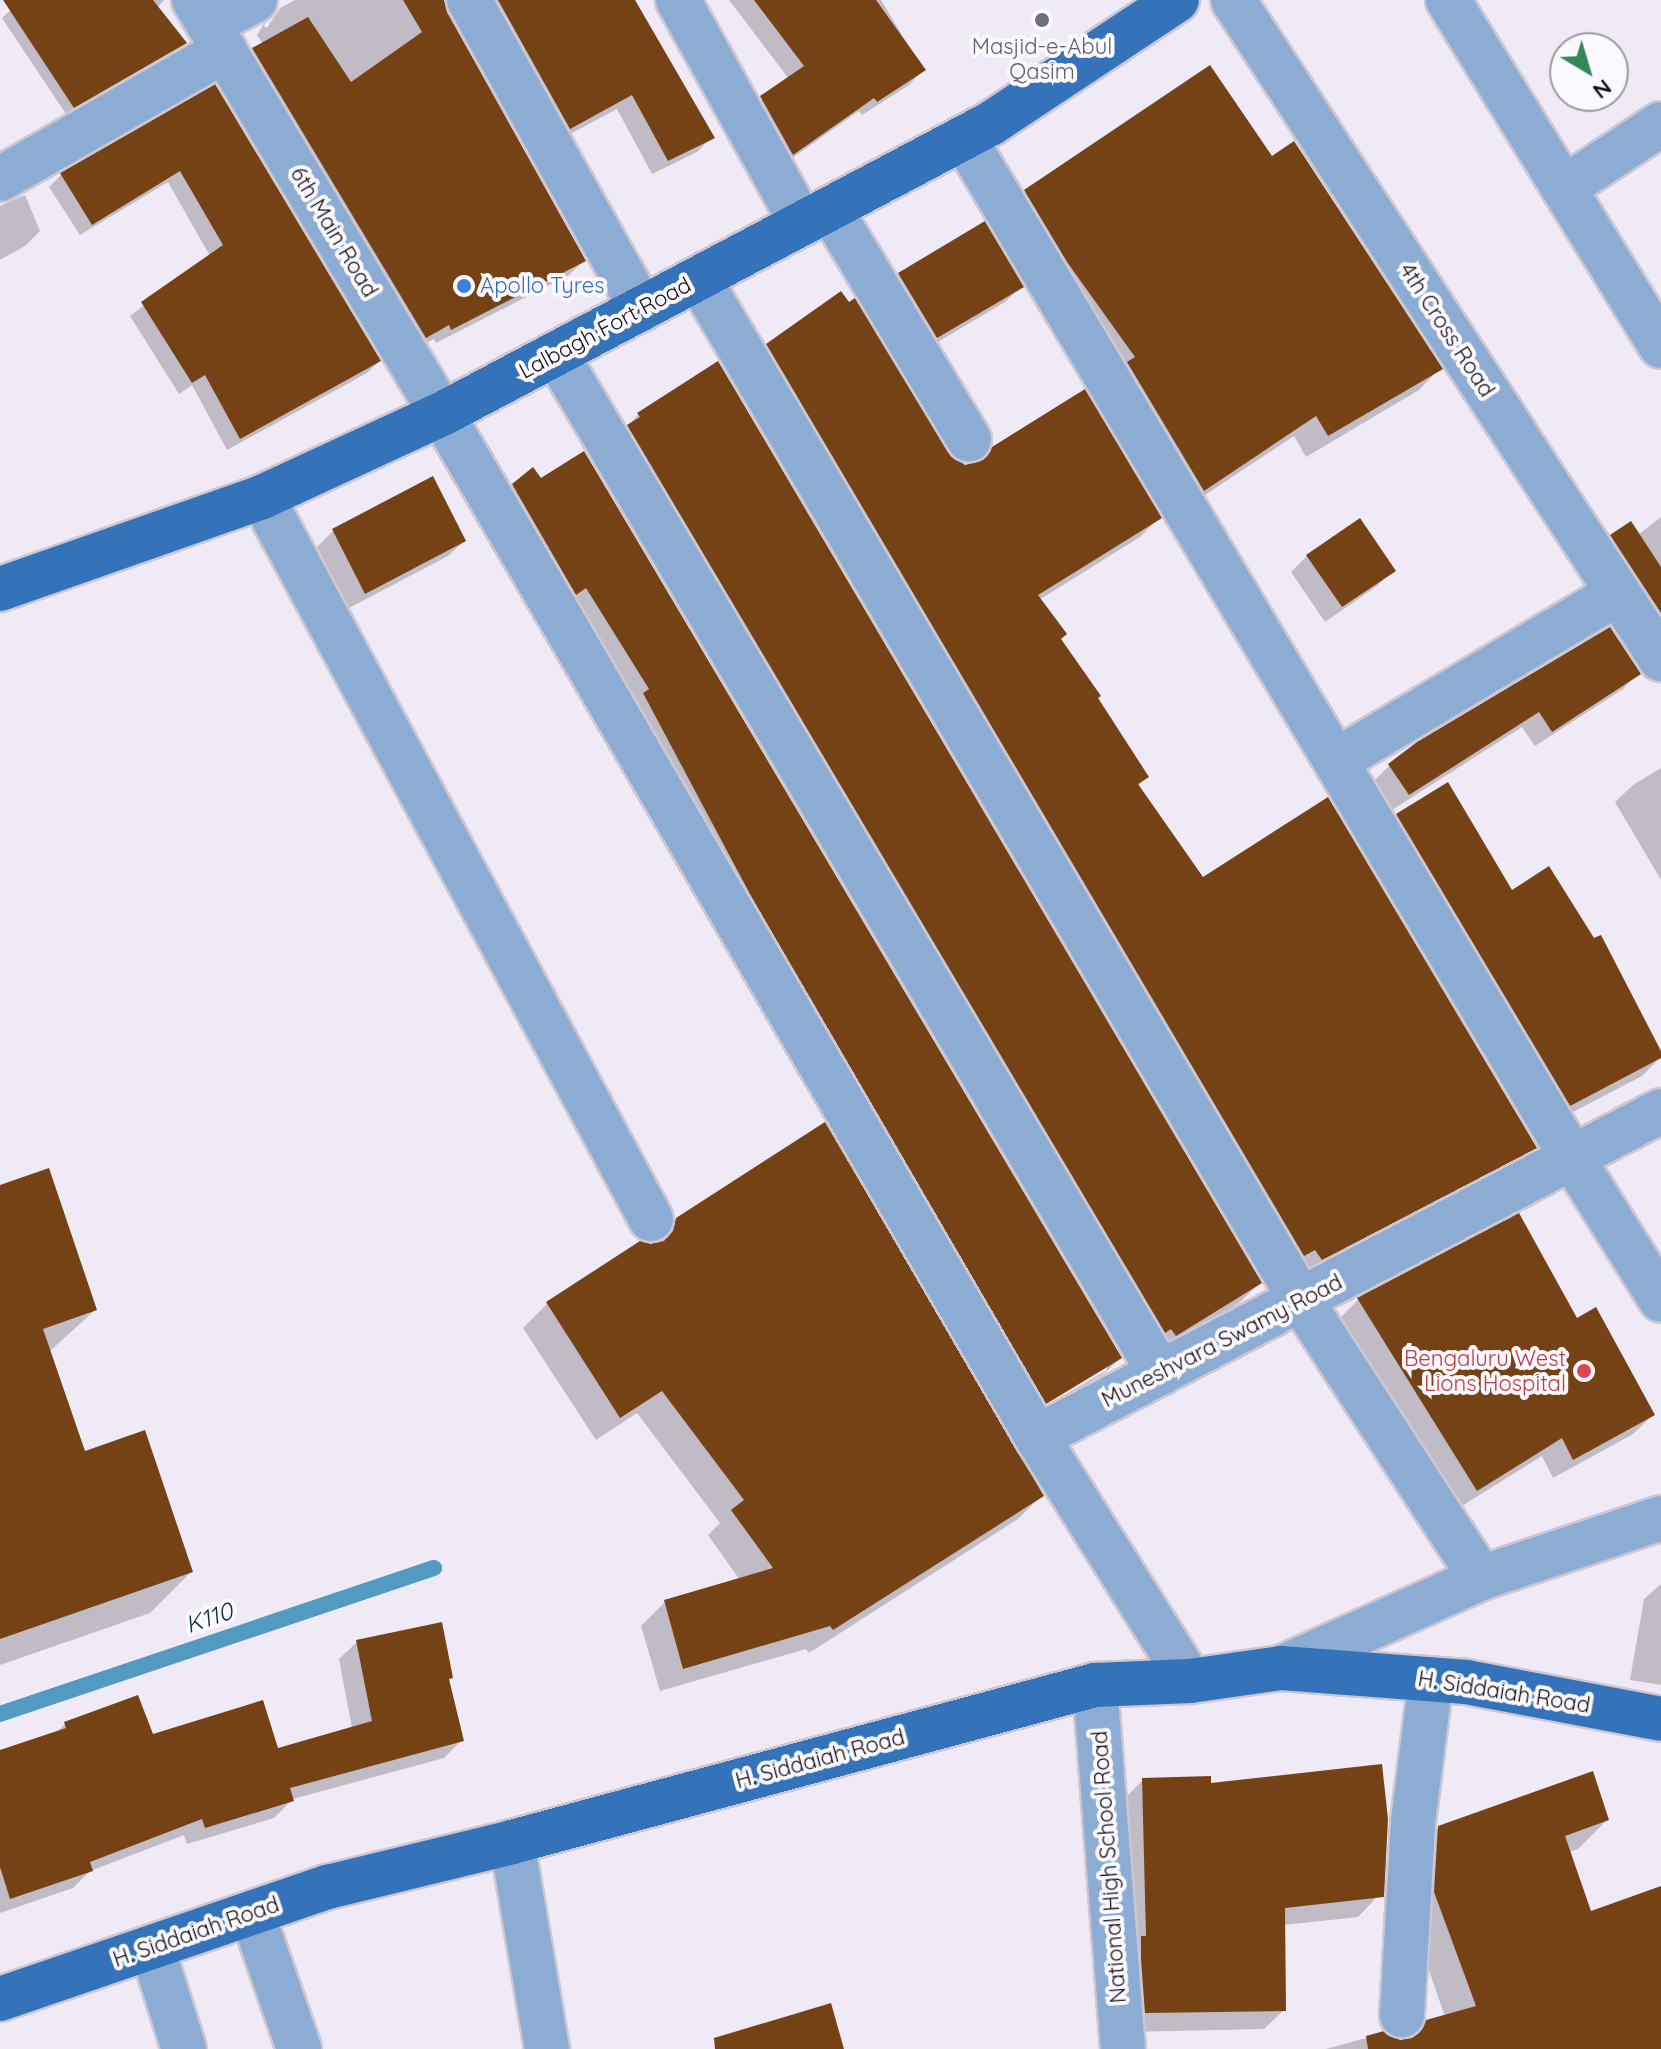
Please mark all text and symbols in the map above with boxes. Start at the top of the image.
marker: Masjid-e-Abul Qasim [1033,11,1051,29]
north arrow [1549,32,1629,112]
place label: Masjid-e-Abul Qasim [972,33,1112,84]
text: N [1588,73,1618,105]
street label: 6th Main Road [285,162,383,302]
street label: 4th Cross Road [1394,258,1500,402]
street label: Lalbagh Fort Road [515,272,695,384]
place label: Apollo Tyres [480,273,605,299]
marker: Apollo Tyres [455,277,473,295]
street label: Muneshvara Swamy Road [1097,1269,1347,1413]
place label: Bengaluru West Lions Hospital [1404,1345,1566,1396]
marker: Bengaluru West Lions Hospital [1573,1360,1595,1382]
water label: K110 [182,1597,236,1639]
street label: H. Siddaiah Road [1416,1665,1592,1719]
street label: H. Siddaiah Road [733,1724,907,1794]
street label: National High School Road [1086,1730,1132,2004]
street label: H. Siddaiah Road [109,1891,283,1973]

